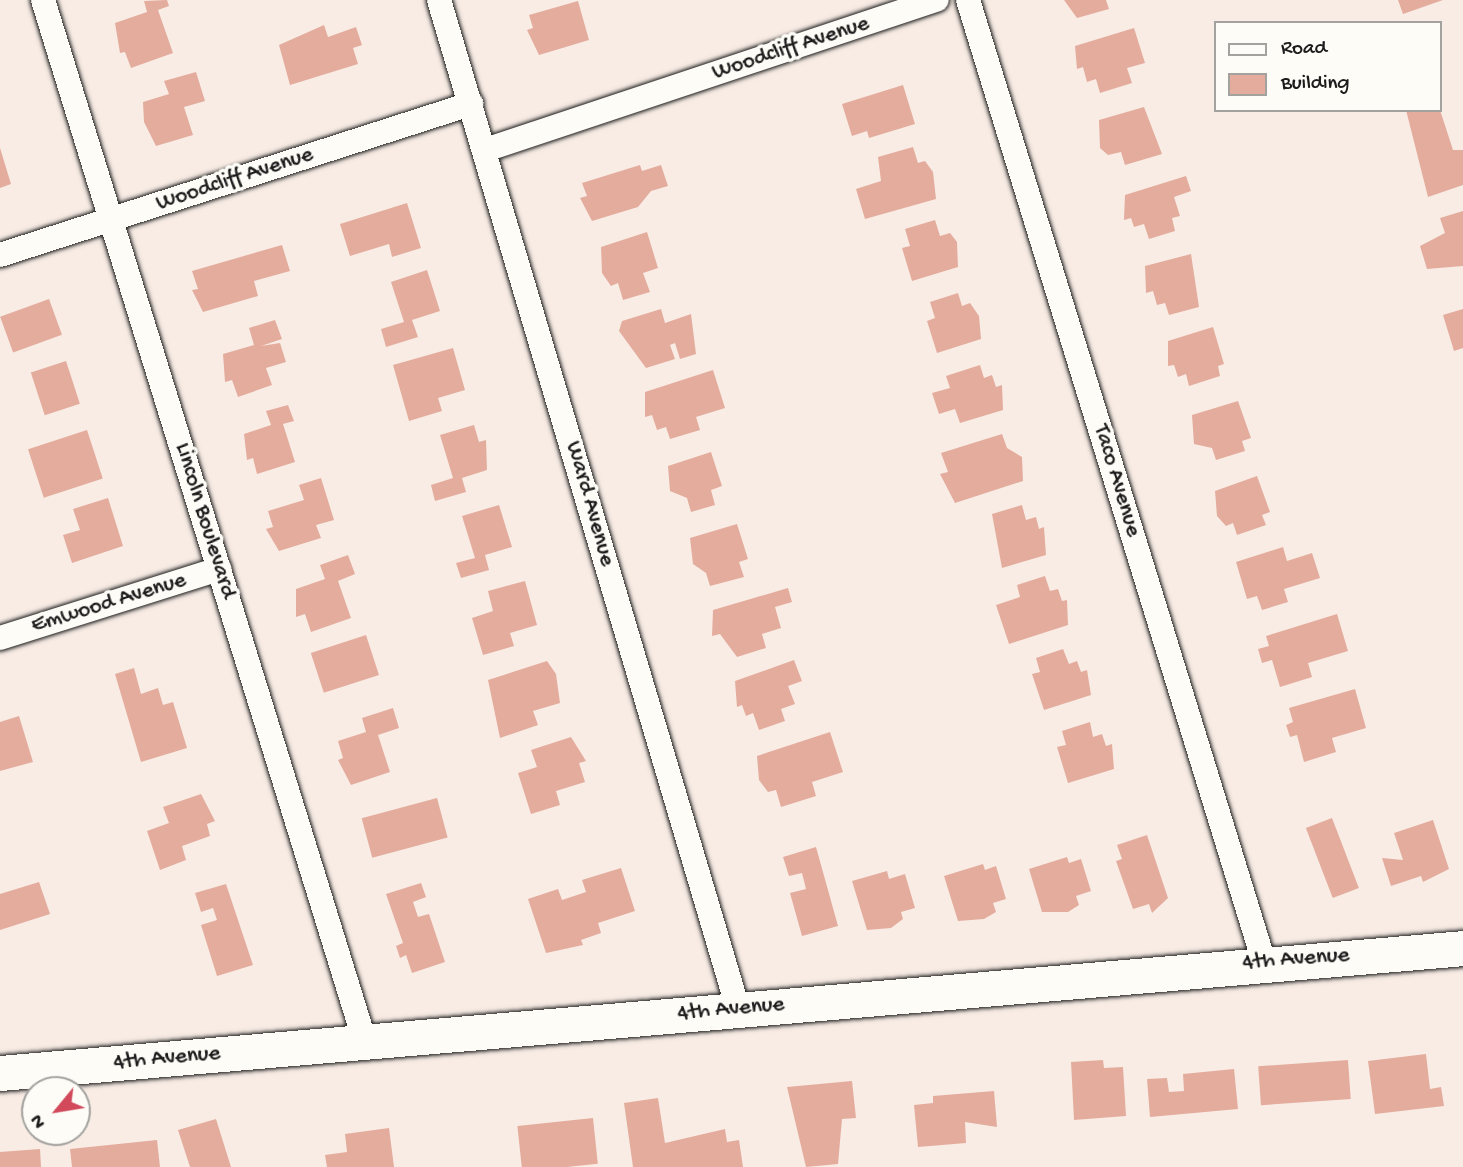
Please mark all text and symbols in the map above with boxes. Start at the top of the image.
street label: Woodcliff Avenue [709,11,873,87]
legend [1214,21,1442,112]
text: Road [1281,37,1327,62]
text: Building [1281,72,1350,97]
street label: Woodcliff Avenue [153,142,317,218]
street label: Taco Avenue [1086,422,1146,540]
street label: Ward Avenue [558,438,620,570]
street label: Lincoln Boulevard [167,440,241,602]
street label: Emwood Avenue [28,567,190,641]
street label: 4th Avenue [1242,942,1350,978]
street label: 4th Avenue [676,992,786,1028]
street label: 4th Avenue [112,1041,222,1077]
north arrow [21,1076,91,1146]
text: N [26,1110,52,1132]

